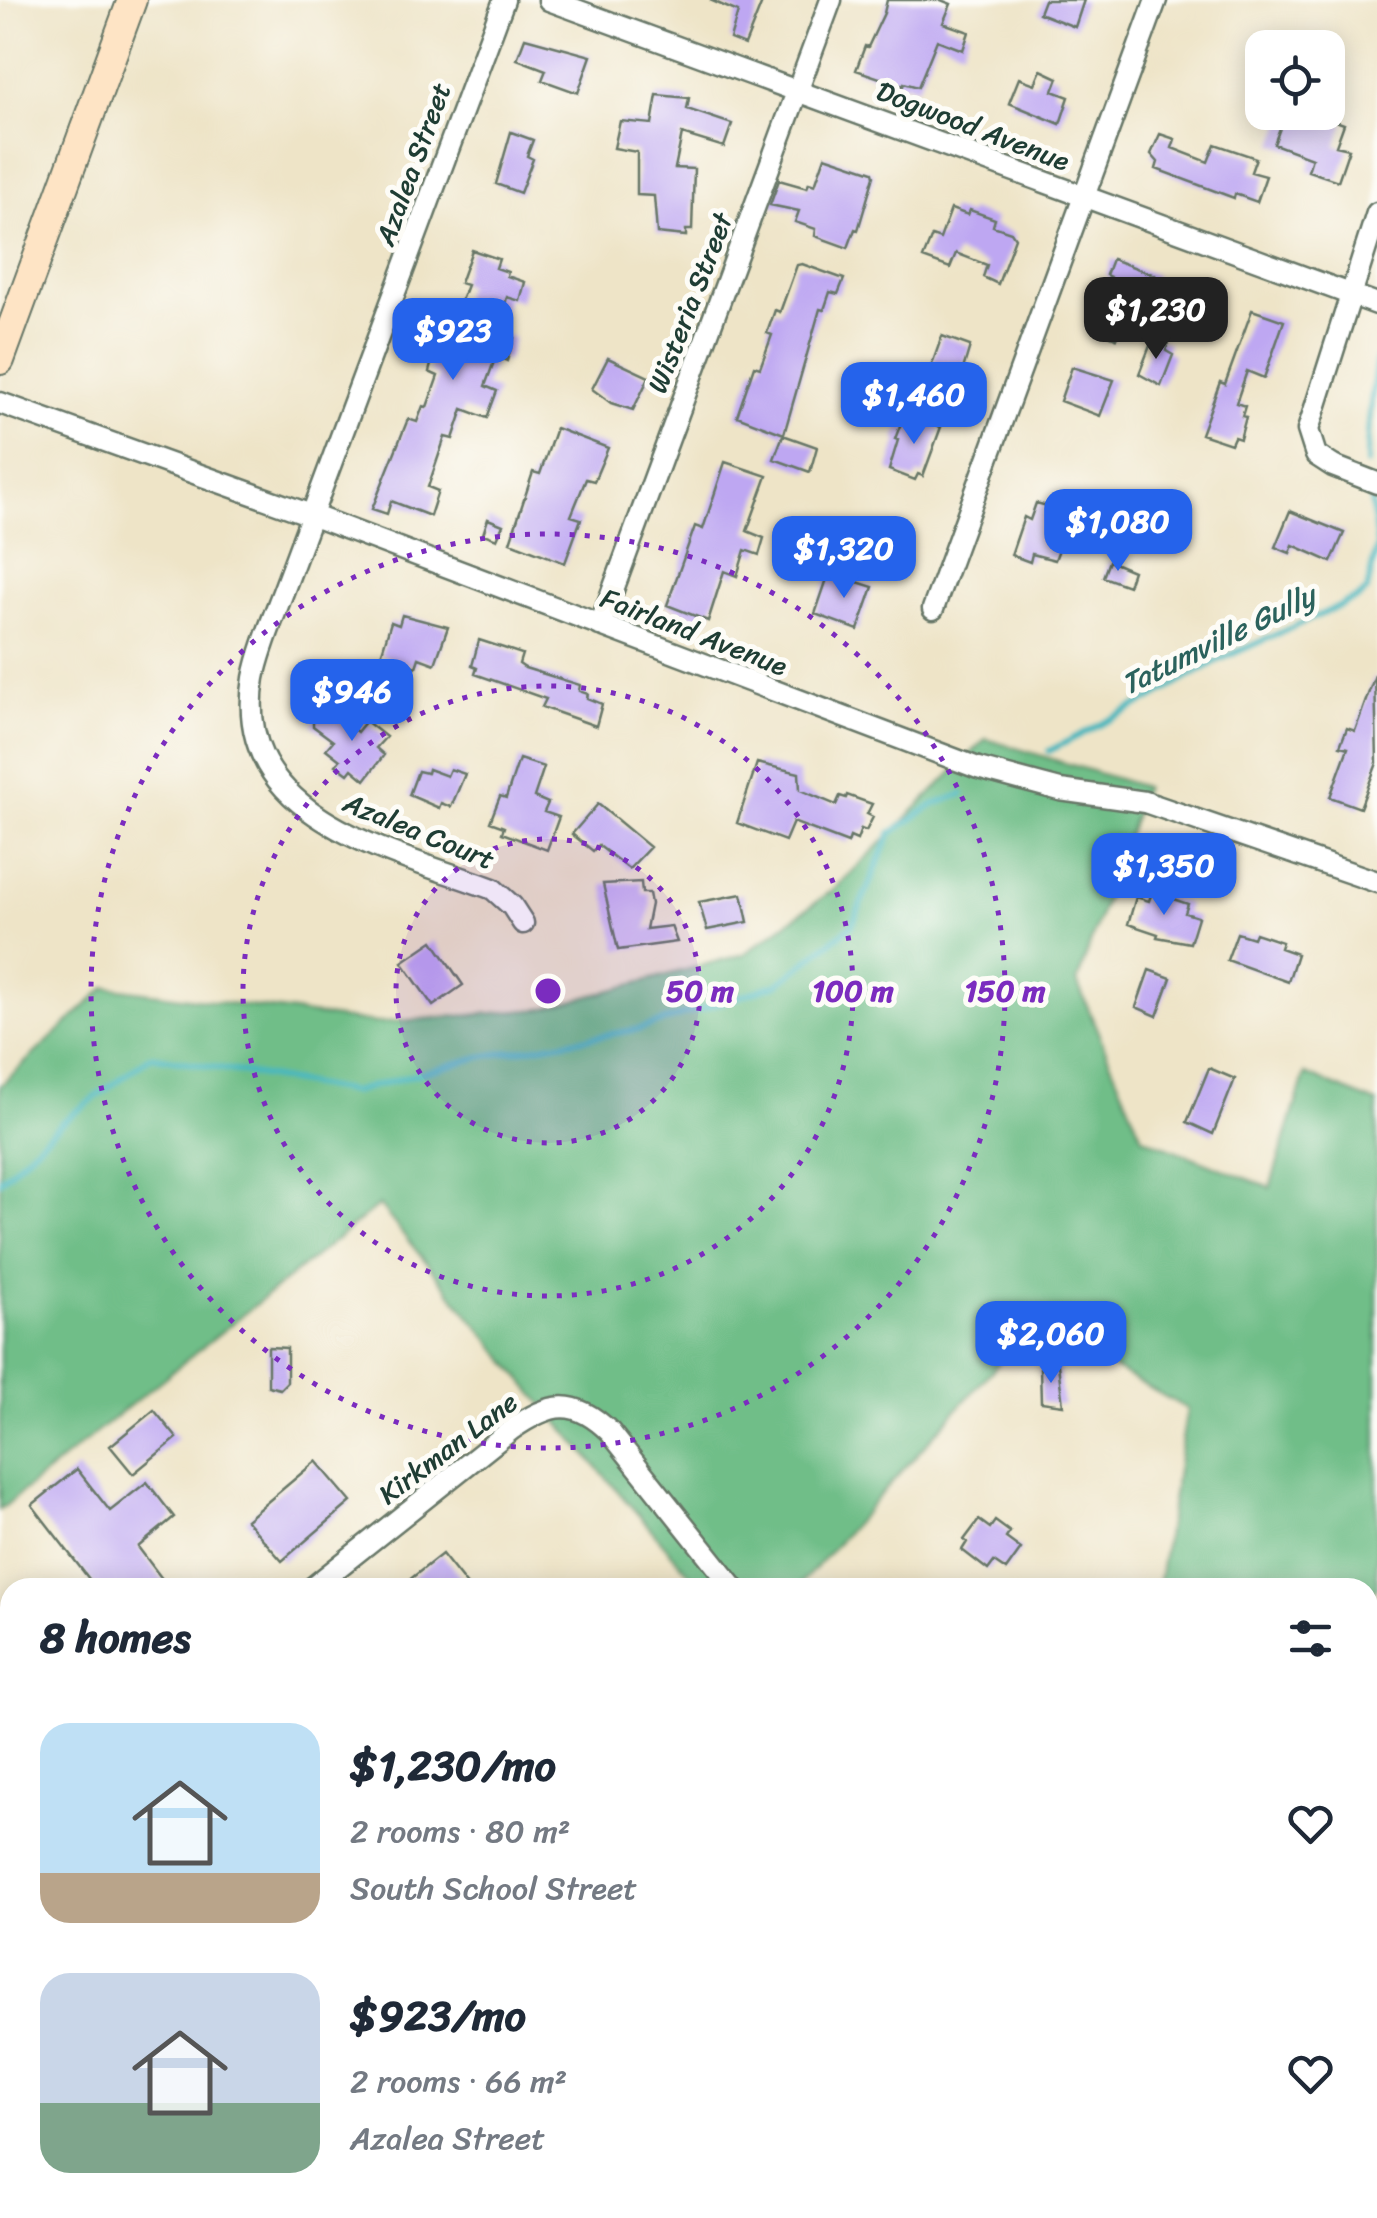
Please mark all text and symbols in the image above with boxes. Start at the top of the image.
map controls [1245,30,1345,130]
button: locate [1245,30,1345,130]
street label: Dogwood Avenue [869,67,1077,185]
street label: Azalea Street [360,75,465,254]
street label: Wisteria Street [633,204,748,400]
pin: $1,230 [1075,277,1237,362]
text: $1,230 [1106,281,1206,338]
pin: $923 [394,298,512,383]
text: $923 [414,302,492,359]
pin: $1,460 [833,362,995,447]
text: $1,460 [863,366,965,423]
pin: $1,080 [1037,489,1199,574]
text: $1,080 [1066,493,1170,550]
pin: $1,320 [763,516,925,601]
text: $1,320 [794,520,894,577]
water label: Tatumville Gully [1111,567,1329,711]
street label: Fairland Avenue [593,574,795,690]
pin: $946 [293,659,411,744]
text: $946 [312,663,392,720]
street label: Azalea Court [335,778,502,884]
pin: $1,350 [1083,833,1245,918]
text: $1,350 [1113,837,1215,894]
text: 50 m [666,964,734,1018]
text: 100 m [812,964,894,1018]
text: 150 m [965,964,1046,1018]
centre of rings [530,973,566,1009]
pin: $2,060 [970,1301,1132,1386]
text: $2,060 [997,1305,1105,1362]
street label: Kirkman Lane [367,1379,529,1517]
text: 8 homes [40,1601,191,1675]
icon: filters [1283,1611,1338,1666]
text: $1,230/mo [350,1729,556,1803]
icon: home [120,1763,240,1883]
icon: heart [1283,1796,1338,1851]
text: 2 rooms · 80 m² [350,1803,570,1860]
text: South School Street [350,1860,637,1917]
text: $923/mo [350,1979,526,2053]
icon: home [120,2013,240,2133]
icon: heart [1283,2046,1338,2101]
text: 2 rooms · 66 m² [350,2053,567,2110]
text: Azalea Street [350,2110,545,2167]

